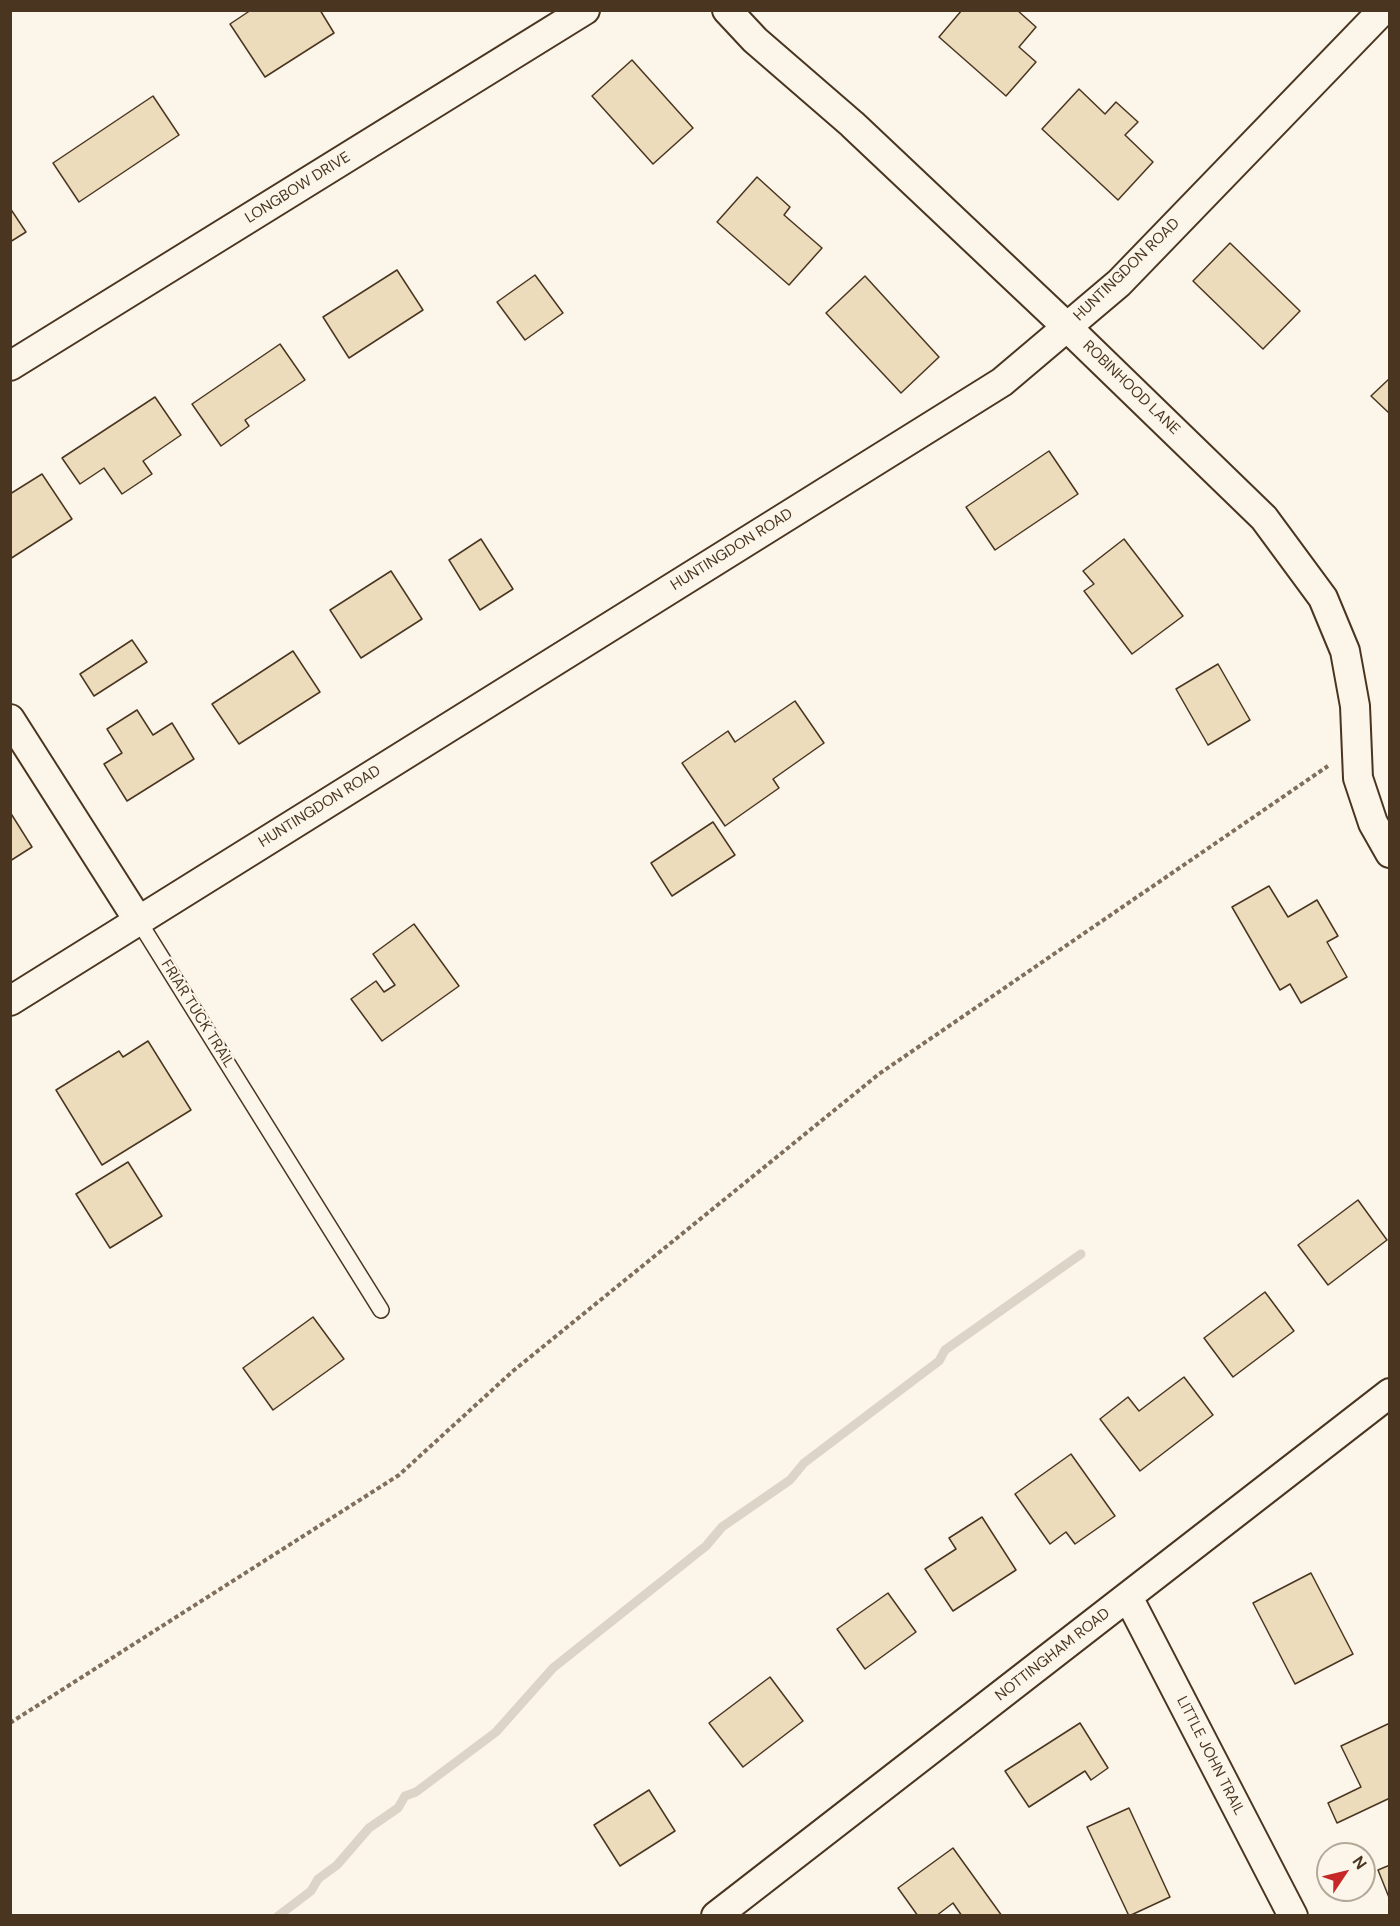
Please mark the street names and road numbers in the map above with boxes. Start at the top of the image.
street label: LONGBOW DRIVE [242,148,354,228]
street label: HUNTINGDON ROAD [1070,215,1184,325]
street label: ROBINHOOD LANE [1079,337,1183,439]
street label: HUNTINGDON ROAD [668,505,796,595]
street label: HUNTINGDON ROAD [256,762,384,852]
street label: FRIAR TUCK TRAIL [157,957,237,1071]
street label: NOTTINGHAM ROAD [992,1605,1114,1705]
street label: LITTLE JOHN TRAIL [1172,1694,1248,1818]

